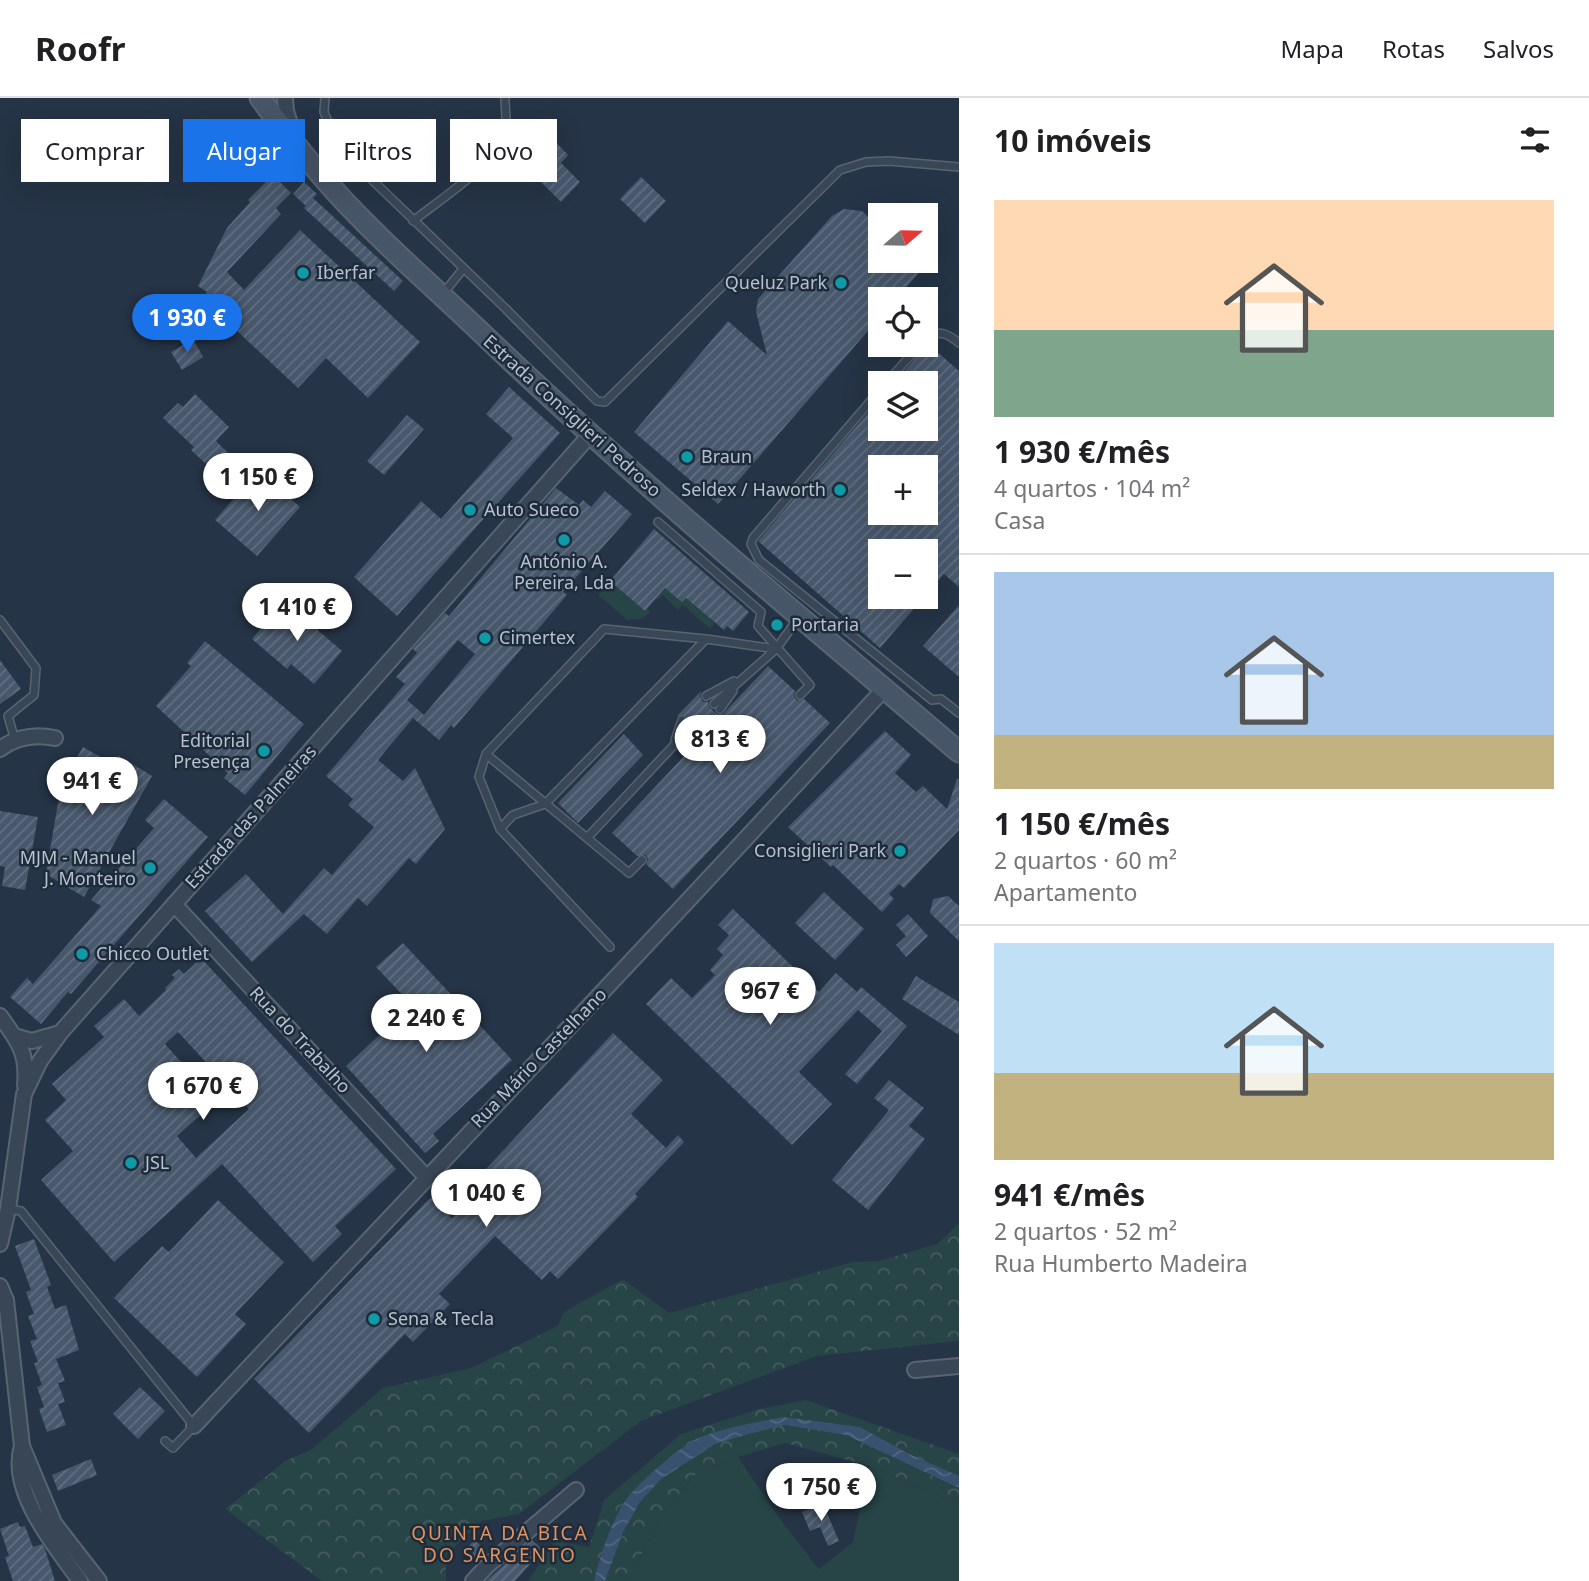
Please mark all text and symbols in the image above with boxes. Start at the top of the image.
text: Roofr [35,26,125,71]
text: Mapa [1280,32,1344,65]
text: Rotas [1382,32,1445,65]
text: Salvos [1483,32,1554,65]
chip: Comprar [21,119,169,182]
chip: Alugar [183,119,305,182]
chip: Filtros [319,119,436,182]
chip: Novo [450,119,557,182]
text: 10 imóveis [994,120,1152,161]
icon: filters [1516,121,1554,159]
north arrow [868,203,938,273]
map controls [868,203,938,609]
icon: home [1211,245,1337,371]
place label: Iberfar [317,260,376,284]
marker: Iberfar [295,265,311,281]
place label: Queluz Park [725,270,827,294]
marker: Queluz Park [833,275,849,291]
button: locate [868,287,938,357]
pin: 1 930 € [122,294,252,354]
text: 1 930 € [148,301,226,333]
street label: Estrada Consiglieri Pedroso [479,329,667,502]
button: layers [868,371,938,441]
text: 1 930 €/mês [994,431,1170,472]
place label: Braun [701,444,752,468]
marker: Braun [679,449,695,465]
pin: 1 150 € [193,454,323,513]
button: + [868,455,938,525]
text: 1 150 € [219,460,297,492]
text: 4 quartos · 104 m² [994,472,1190,504]
place label: Seldex / Haworth [681,477,826,501]
marker: Seldex / Haworth [832,482,848,498]
place label: Auto Sueco [484,497,579,521]
marker: Auto Sueco [462,502,478,518]
text: Casa [994,504,1045,536]
marker: António A. Pereira, Lda [556,532,572,548]
button: − [868,539,938,609]
place label: António A. Pereira, Lda [514,549,614,594]
pin: 1 410 € [232,584,362,643]
text: 1 410 € [258,590,336,622]
place label: Portaria [791,612,859,636]
marker: Portaria [769,617,785,633]
icon: home [1211,617,1337,743]
place label: Cimertex [499,625,576,649]
marker: Cimertex [477,630,493,646]
pin: 813 € [671,716,769,775]
text: 813 € [691,722,749,754]
place label: Editorial Presença [173,728,250,773]
street label: Estrada das Palmeiras [179,739,321,893]
marker: Editorial Presença [256,743,272,759]
pin: 941 € [43,758,141,817]
text: 941 € [63,764,121,796]
text: 1 150 €/mês [994,803,1170,844]
place label: Consiglieri Park [754,838,886,862]
marker: Consiglieri Park [892,843,908,859]
text: 2 quartos · 60 m² [994,844,1177,876]
place label: MJM - Manuel J. Monteiro [20,845,136,890]
marker: MJM - Manuel J. Monteiro [142,860,158,876]
text: Apartamento [994,876,1137,908]
place label: Chicco Outlet [96,941,209,965]
marker: Chicco Outlet [74,946,90,962]
pin: 967 € [721,968,819,1027]
text: 967 € [741,974,799,1006]
street label: Rua do Trabalho [245,981,357,1098]
street label: Rua Mário Castelhano [465,982,611,1132]
icon: home [1211,988,1337,1114]
pin: 2 240 € [361,995,491,1054]
text: 2 240 € [387,1001,465,1033]
pin: 1 670 € [138,1062,268,1122]
text: 1 670 € [164,1069,242,1101]
place label: JSL [143,1150,169,1174]
marker: JSL [123,1155,139,1171]
pin: 1 040 € [421,1170,551,1229]
text: 941 €/mês [994,1174,1145,1215]
text: 1 040 € [447,1176,525,1208]
text: 2 quartos · 52 m² [994,1215,1177,1247]
text: Rua Humberto Madeira [994,1247,1248,1279]
place label: Sena & Tecla [388,1306,494,1330]
marker: Sena & Tecla [366,1311,382,1327]
pin: 1 750 € [756,1464,886,1523]
text: 1 750 € [782,1470,860,1502]
district label: QUINTA DA BICA DO SARGENTO [411,1520,589,1568]

